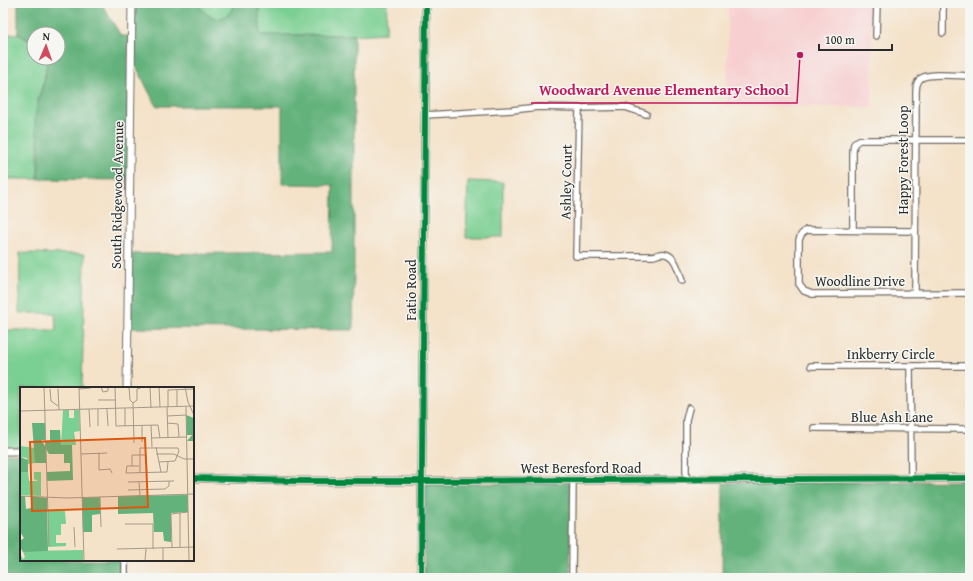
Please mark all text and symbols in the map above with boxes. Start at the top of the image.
north arrow [26,26,66,66]
scale bar [819,26,892,52]
text: N [42,28,51,44]
text: 100 m [825,31,855,48]
callout: Woodward Avenue Elementary School [531,76,797,103]
text: Woodward Avenue Elementary School [539,79,789,100]
street label: Happy Forest Loop [893,105,913,214]
street label: South Ridgewood Avenue [106,120,128,269]
street label: Ashley Court [555,144,577,220]
street label: Fatio Road [401,259,421,321]
street label: Woodline Drive [815,271,905,291]
street label: Inkberry Circle [847,344,936,364]
inset map [20,387,194,561]
street label: Blue Ash Lane [851,407,933,427]
street label: West Beresford Road [521,458,642,478]

